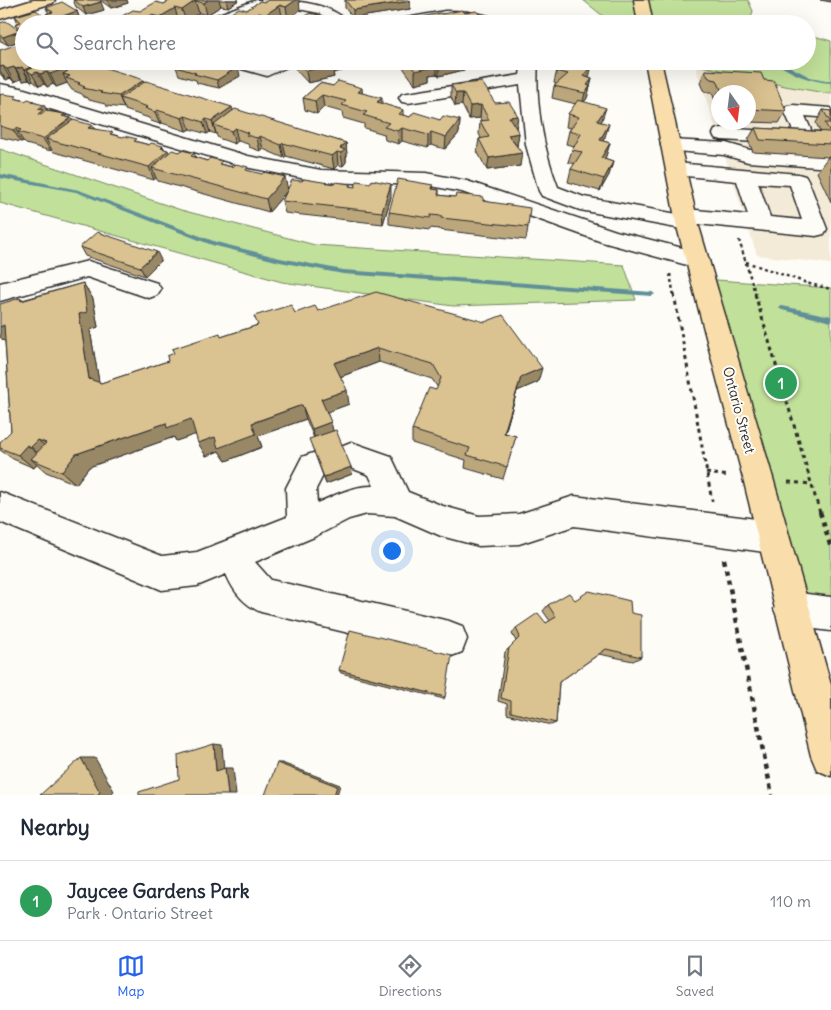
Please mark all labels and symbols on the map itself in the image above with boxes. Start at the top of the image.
north arrow [711,85,756,130]
pin: 1 [765,364,797,402]
street label: Ontario Street [719,365,759,456]
your location [379,538,405,564]

